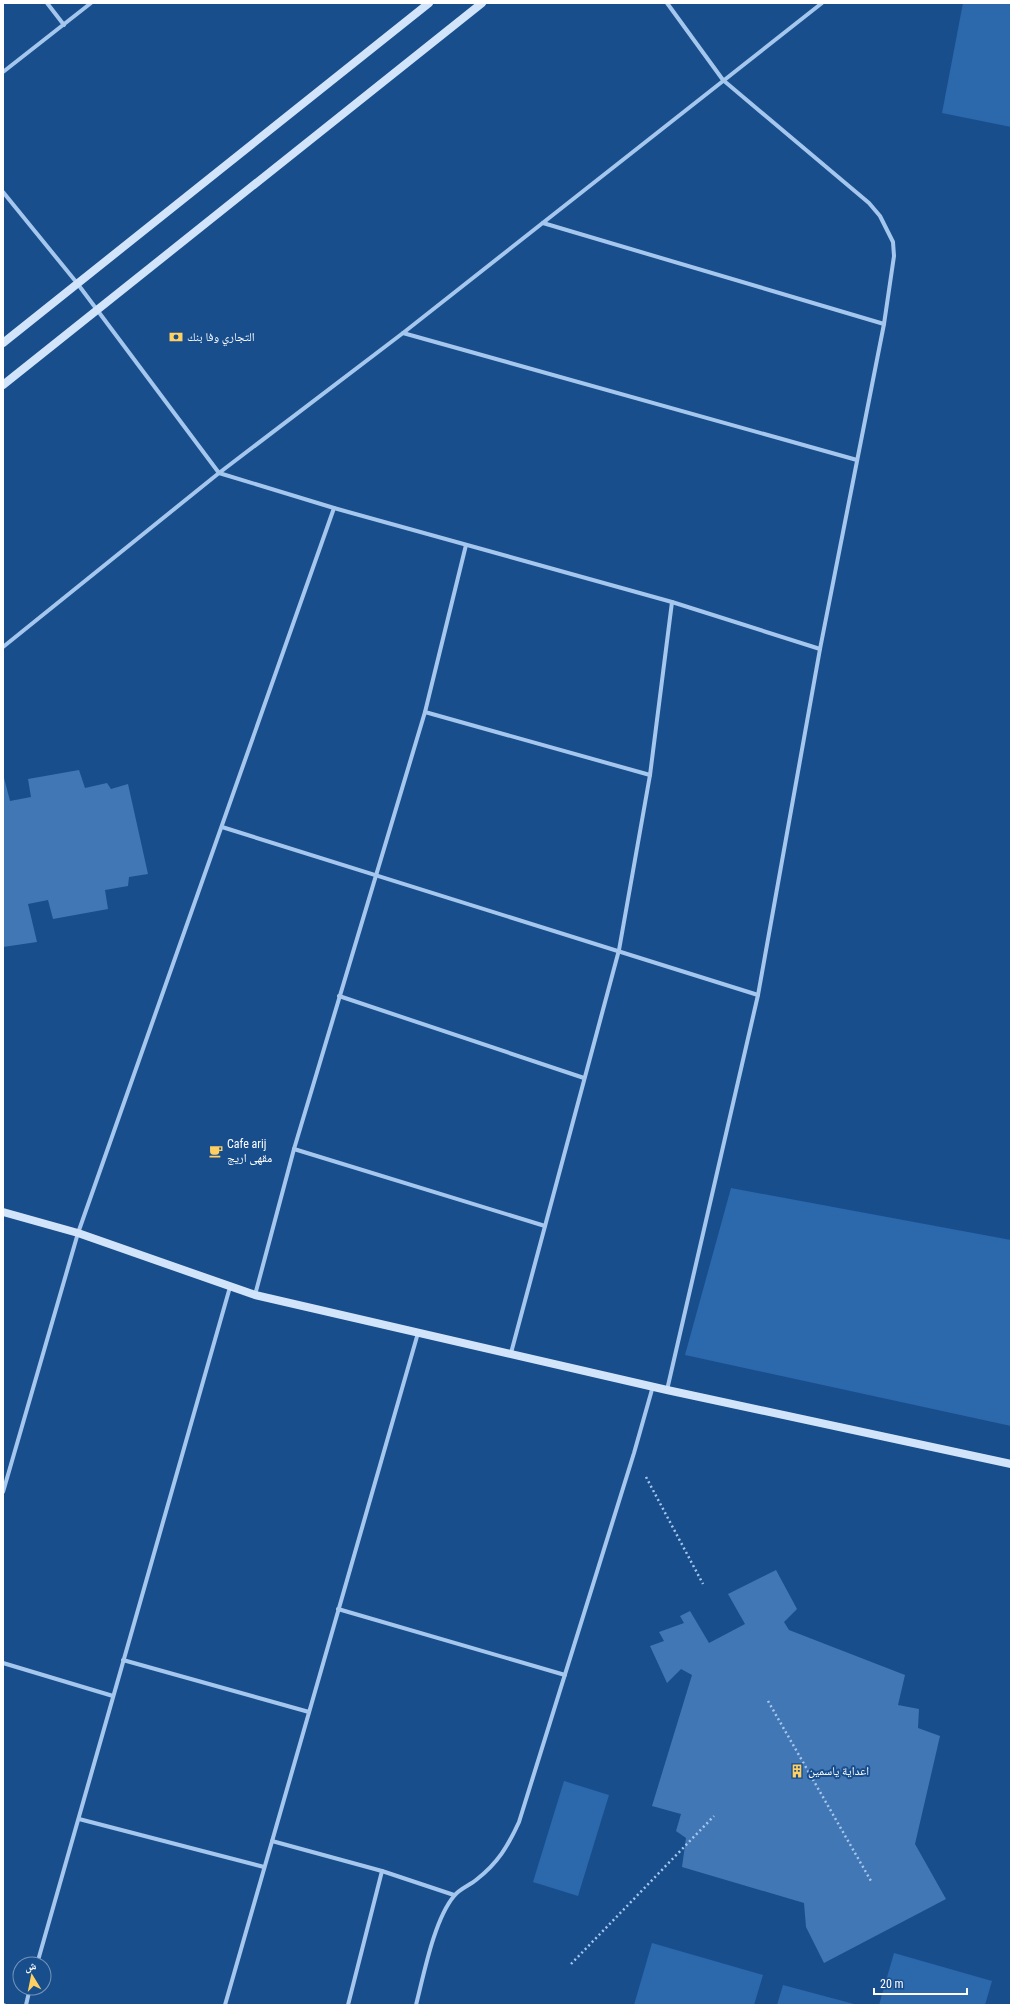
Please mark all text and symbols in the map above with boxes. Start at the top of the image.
bank icon: التجاري وفا بنك [168,329,184,345]
place label: التجاري وفا بنك [187,330,255,347]
place label: Cafe arij مقهى اريج [227,1137,272,1165]
cafe icon: Cafe arij مقهى اريج [208,1143,224,1159]
building icon: اعداية ياسمين [789,1763,805,1779]
place label: اعداية ياسمين [808,1764,869,1778]
north arrow [12,1956,52,1996]
text: ش [23,1959,38,1975]
scale bar [874,1970,967,1996]
text: 20 m [880,1977,904,1991]

